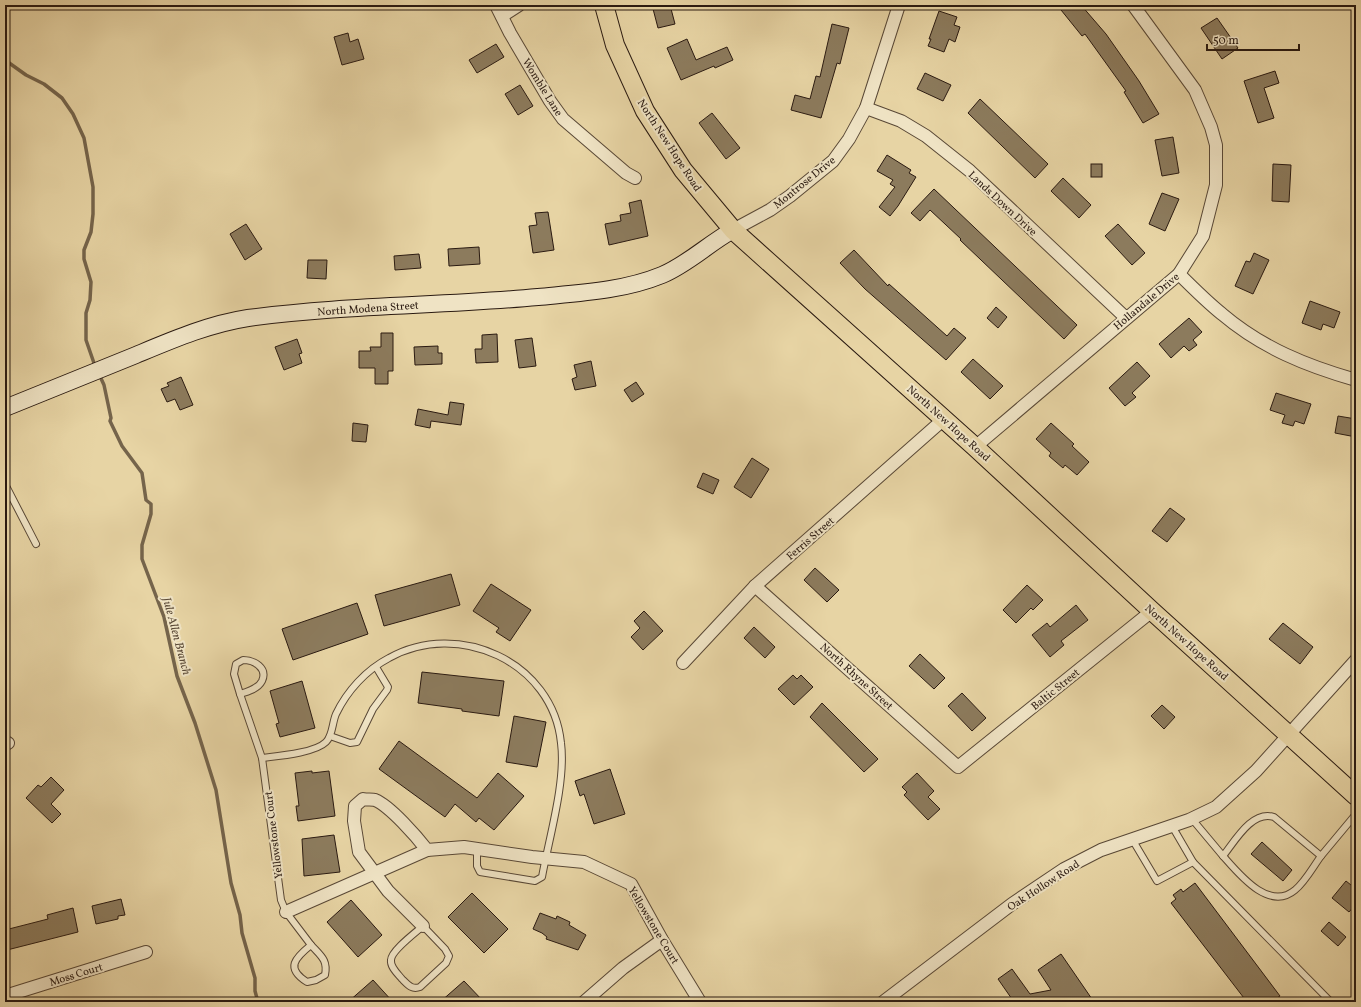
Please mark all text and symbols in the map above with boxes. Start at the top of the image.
scale bar [1207,26,1299,52]
text: 50 m [1213,33,1239,49]
street label: Womble Lane [518,56,566,120]
street label: North New Hope Road [633,97,704,195]
street label: Montrose Drive [771,154,839,213]
street label: Lands Down Drive [964,168,1040,240]
street label: Hollandale Drive [1111,270,1183,334]
street label: North Modena Street [317,298,419,321]
street label: North New Hope Road [903,383,993,466]
street label: Ferris Street [784,514,838,564]
water label: Jule Allen Branch [158,595,194,677]
street label: North New Hope Road [1141,602,1231,685]
street label: North Rhyne Street [816,640,896,714]
street label: Baltic Street [1028,666,1084,714]
street label: Yellowstone Court [262,790,287,879]
street label: Oak Hollow Road [1005,857,1083,915]
street label: Yellowstone Court [624,884,682,967]
street label: Moss Court [48,960,105,991]

